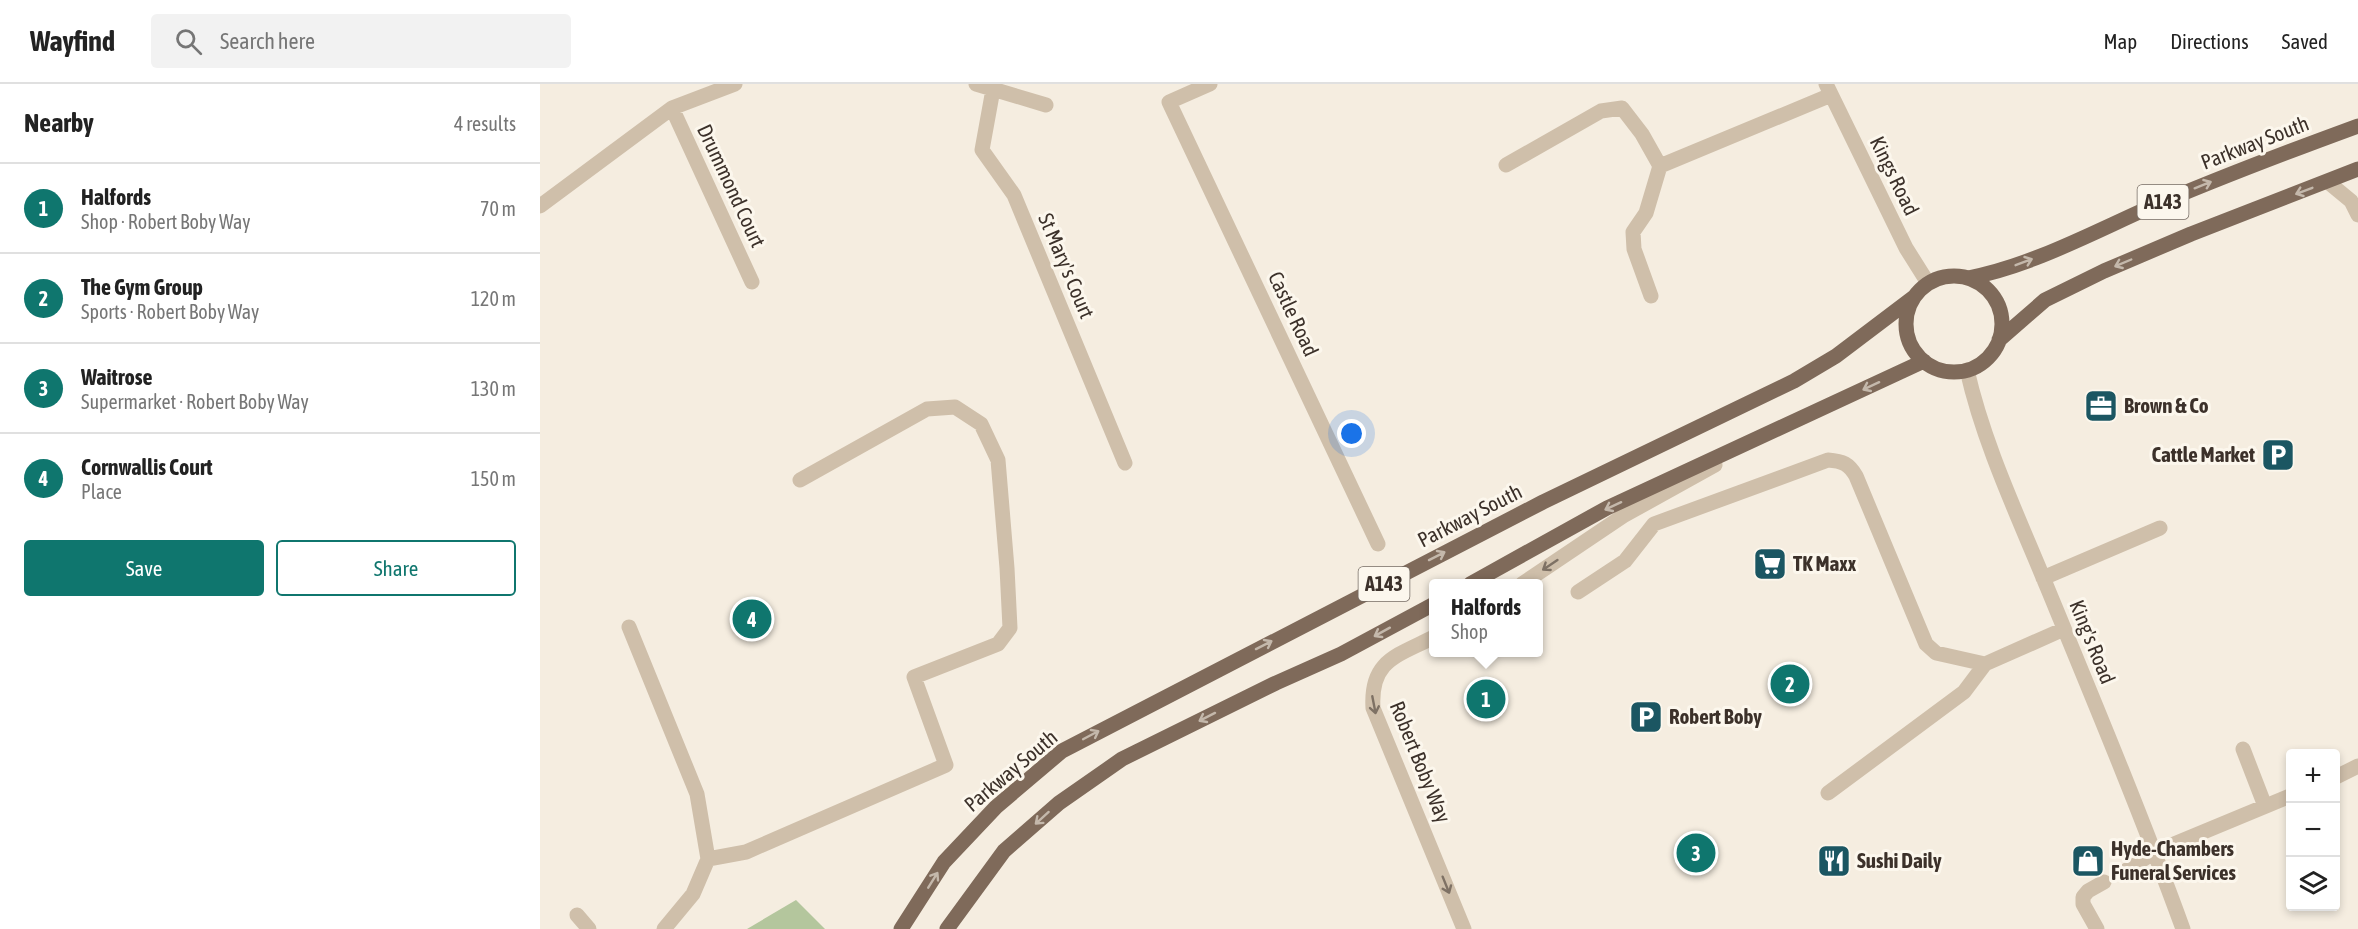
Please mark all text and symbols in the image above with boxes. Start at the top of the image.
search box [151,14,571,68]
text: Wayfind [30,25,115,57]
icon: search [172,25,205,58]
text: Search here [220,28,315,54]
text: Map [2103,29,2137,53]
text: Directions [2170,29,2249,53]
text: Saved [2282,29,2328,53]
text: Nearby [24,108,94,138]
street label: Parkway South [2197,110,2312,174]
text: 4 results [454,112,516,135]
street label: Drummond Court [693,120,771,251]
street label: Kings Road [1866,132,1924,219]
one-way arrow [2193,179,2212,190]
text: Halfords [81,184,151,210]
road number: A143 [2138,185,2188,219]
one-way arrow [2295,187,2314,198]
text: 1 [39,197,48,220]
text: 70 m [480,197,516,220]
text: Shop · Robert Boby Way [81,210,250,233]
street label: St Mary's Court [1034,210,1100,322]
one-way arrow [2014,255,2033,266]
one-way arrow [2114,258,2132,269]
street label: Castle Road [1264,267,1324,360]
text: The Gym Group [81,274,203,300]
text: 2 [39,287,48,310]
text: 120 m [471,287,516,310]
text: Sports · Robert Boby Way [81,300,259,323]
text: Waitrose [81,364,153,390]
text: 3 [39,377,48,400]
text: 130 m [471,377,516,400]
one-way arrow [1863,381,1881,392]
office icon: Brown & Co [2083,388,2119,424]
text: Supermarket · Robert Boby Way [81,390,309,413]
place label: Brown & Co [2124,393,2209,417]
your location [1337,419,1366,448]
parking icon: Cattle Market [2260,437,2296,473]
place label: Cattle Market [2151,442,2255,466]
text: Cornwallis Court [81,454,213,480]
text: 4 [39,467,48,490]
text: 150 m [471,467,516,490]
street label: Parkway South [1413,479,1526,552]
text: Place [81,480,122,503]
one-way arrow [1604,500,1622,512]
button: Save [24,540,264,596]
button: Share [276,540,516,596]
supermarket icon: TK Maxx [1752,546,1788,582]
one-way arrow [1428,550,1446,561]
place label: TK Maxx [1793,551,1857,575]
one-way arrow [1542,559,1558,571]
road number: A143 [1358,567,1410,601]
popup [1429,579,1543,657]
text: Halfords [1451,594,1521,620]
pin: 4 [732,596,772,642]
street label: King's Road [2065,596,2121,687]
text: Shop [1451,620,1488,643]
one-way arrow [1374,626,1391,638]
one-way arrow [1254,639,1272,651]
pin: 2 [1770,662,1810,706]
pin: 1 [1466,676,1506,722]
one-way arrow [1369,694,1380,714]
street label: Robert Boby Way [1386,697,1456,826]
parking icon: Robert Boby [1628,699,1664,735]
place label: Robert Boby [1669,704,1762,728]
one-way arrow [1199,711,1216,723]
street label: Parkway South [959,724,1062,816]
one-way arrow [1082,729,1099,741]
map controls [2286,749,2340,911]
button: + [2286,749,2340,803]
button: − [2286,803,2340,857]
one-way arrow [1034,811,1050,825]
pin: 3 [1676,830,1716,876]
place label: Hyde-Chambers Funeral Services [2111,836,2236,884]
restaurant icon: Sushi Daily [1816,843,1852,879]
shop icon: Hyde-Chambers Funeral Services [2070,843,2106,879]
place label: Sushi Daily [1857,848,1942,872]
button: layers [2286,857,2340,911]
one-way arrow [926,871,939,888]
one-way arrow [1441,876,1452,894]

